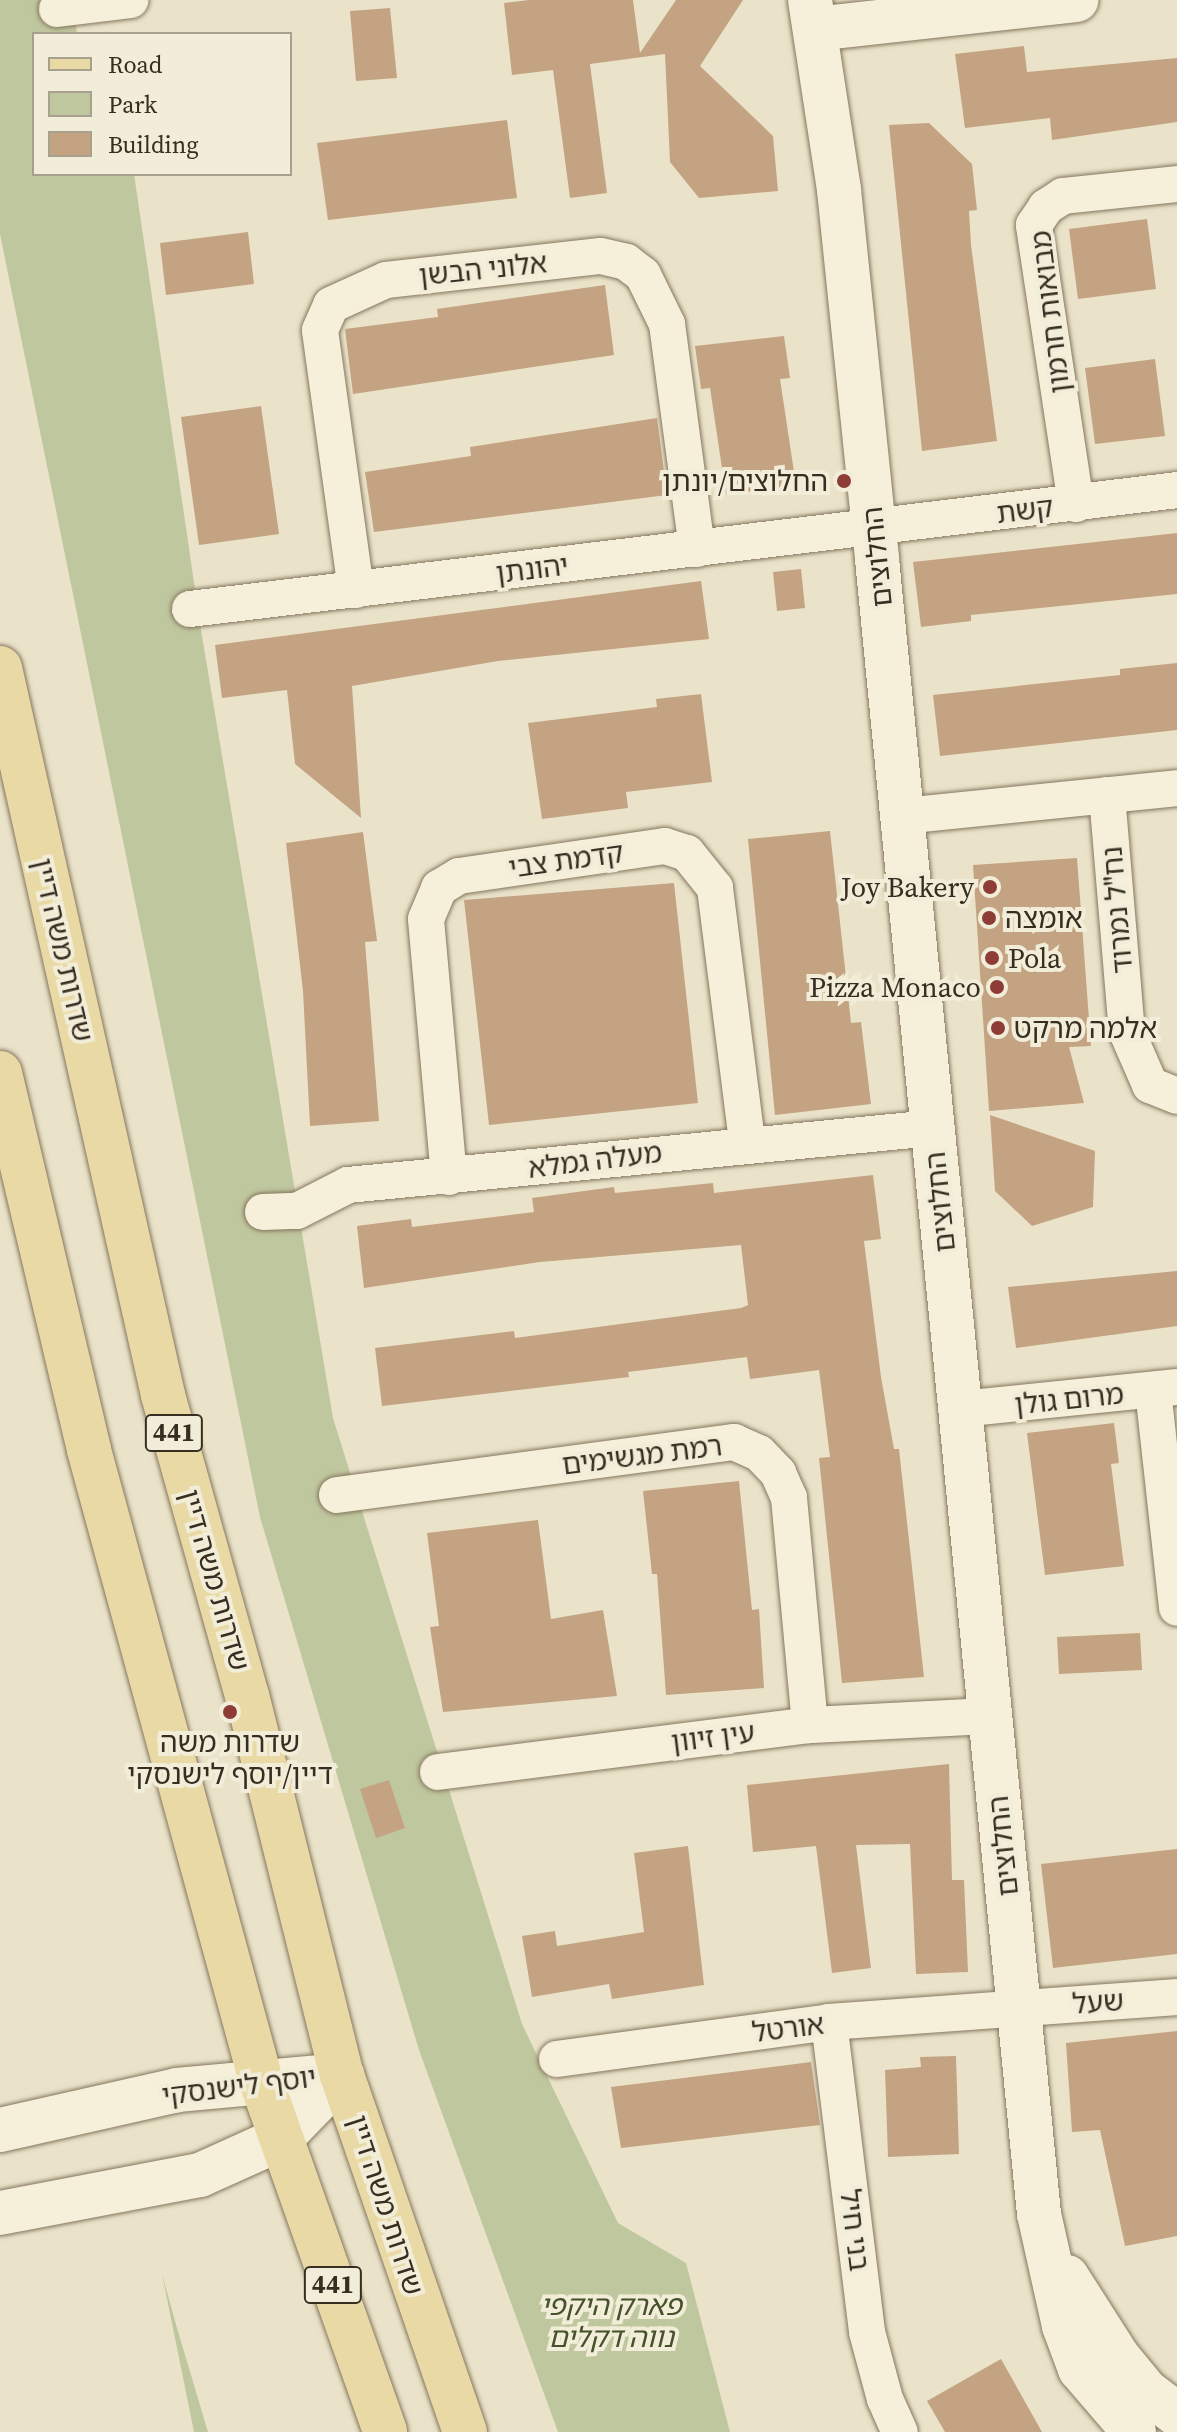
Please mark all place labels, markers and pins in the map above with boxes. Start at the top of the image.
place label: החלוצים/יונתן [662,464,828,498]
marker: החלוצים/יונתן [835,472,853,490]
place label: Joy Bakery [841,870,974,904]
marker: Joy Bakery [981,878,999,896]
place label: אומצה [1005,901,1083,935]
marker: אומצה [980,909,998,927]
place label: Pola [1008,941,1061,975]
marker: Pola [983,949,1001,967]
place label: Pizza Monaco [809,970,981,1004]
marker: Pizza Monaco [988,978,1006,996]
place label: אלמה מרקט [1014,1011,1157,1045]
marker: אלמה מרקט [989,1019,1007,1037]
marker: שדרות משה דיין/יוסף לישנסקי [221,1703,239,1721]
place label: שדרות משה דיין/יוסף לישנסקי [127,1725,333,1791]

